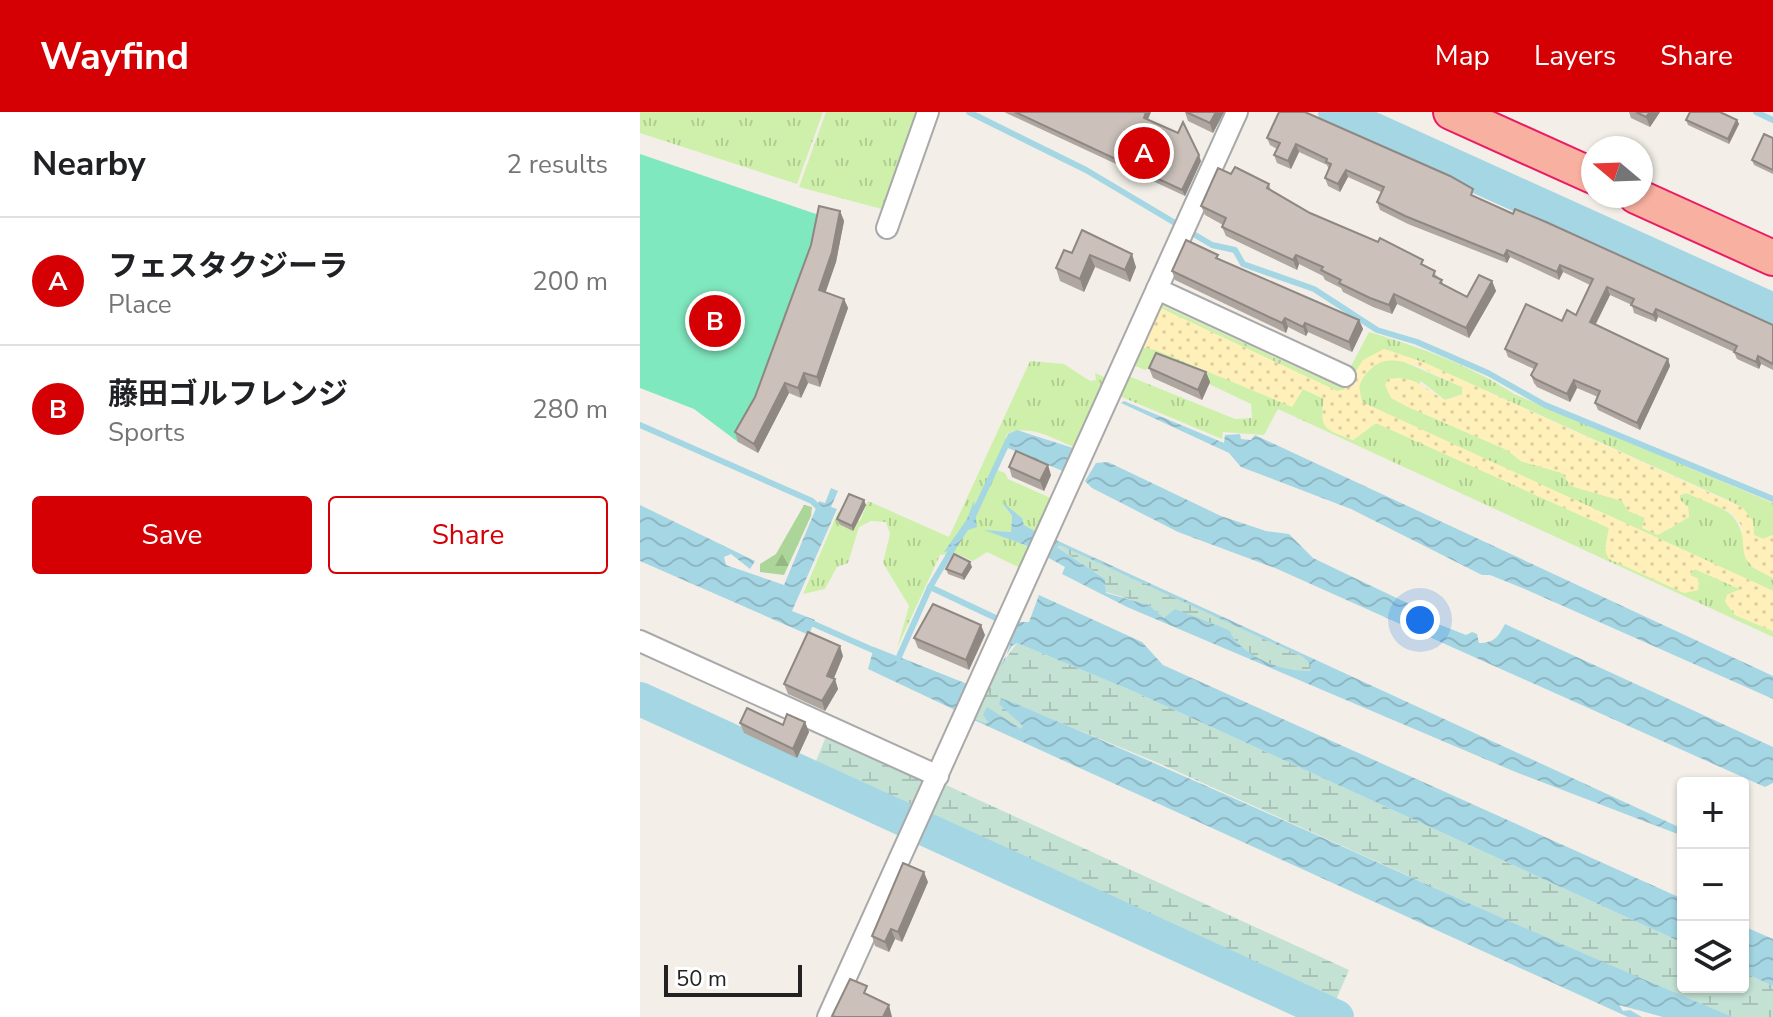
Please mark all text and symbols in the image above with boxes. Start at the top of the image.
text: Wayfind [40,31,189,82]
text: Map [1435,37,1490,75]
text: Layers [1534,37,1616,75]
text: Share [1660,37,1733,75]
pin: A [1118,123,1170,183]
north arrow [1581,136,1653,208]
text: Nearby [32,141,146,187]
text: 2 results [507,147,608,182]
text: フェスタクジーラ [108,246,348,287]
text: A [48,264,68,299]
text: 200 m [532,264,608,299]
text: Place [108,287,172,322]
pin: B [689,291,741,351]
text: 藤田ゴルフレンジ [108,374,348,415]
text: B [49,392,67,427]
text: 280 m [532,392,608,427]
text: Sports [108,415,185,450]
button: Save [32,496,312,574]
button: Share [328,496,608,574]
your location [1400,600,1440,640]
map controls [1677,777,1749,993]
button: + [1677,777,1749,849]
button: − [1677,849,1749,921]
button: layers [1677,921,1749,993]
scale bar [664,961,802,997]
text: 50 m [676,964,727,994]

